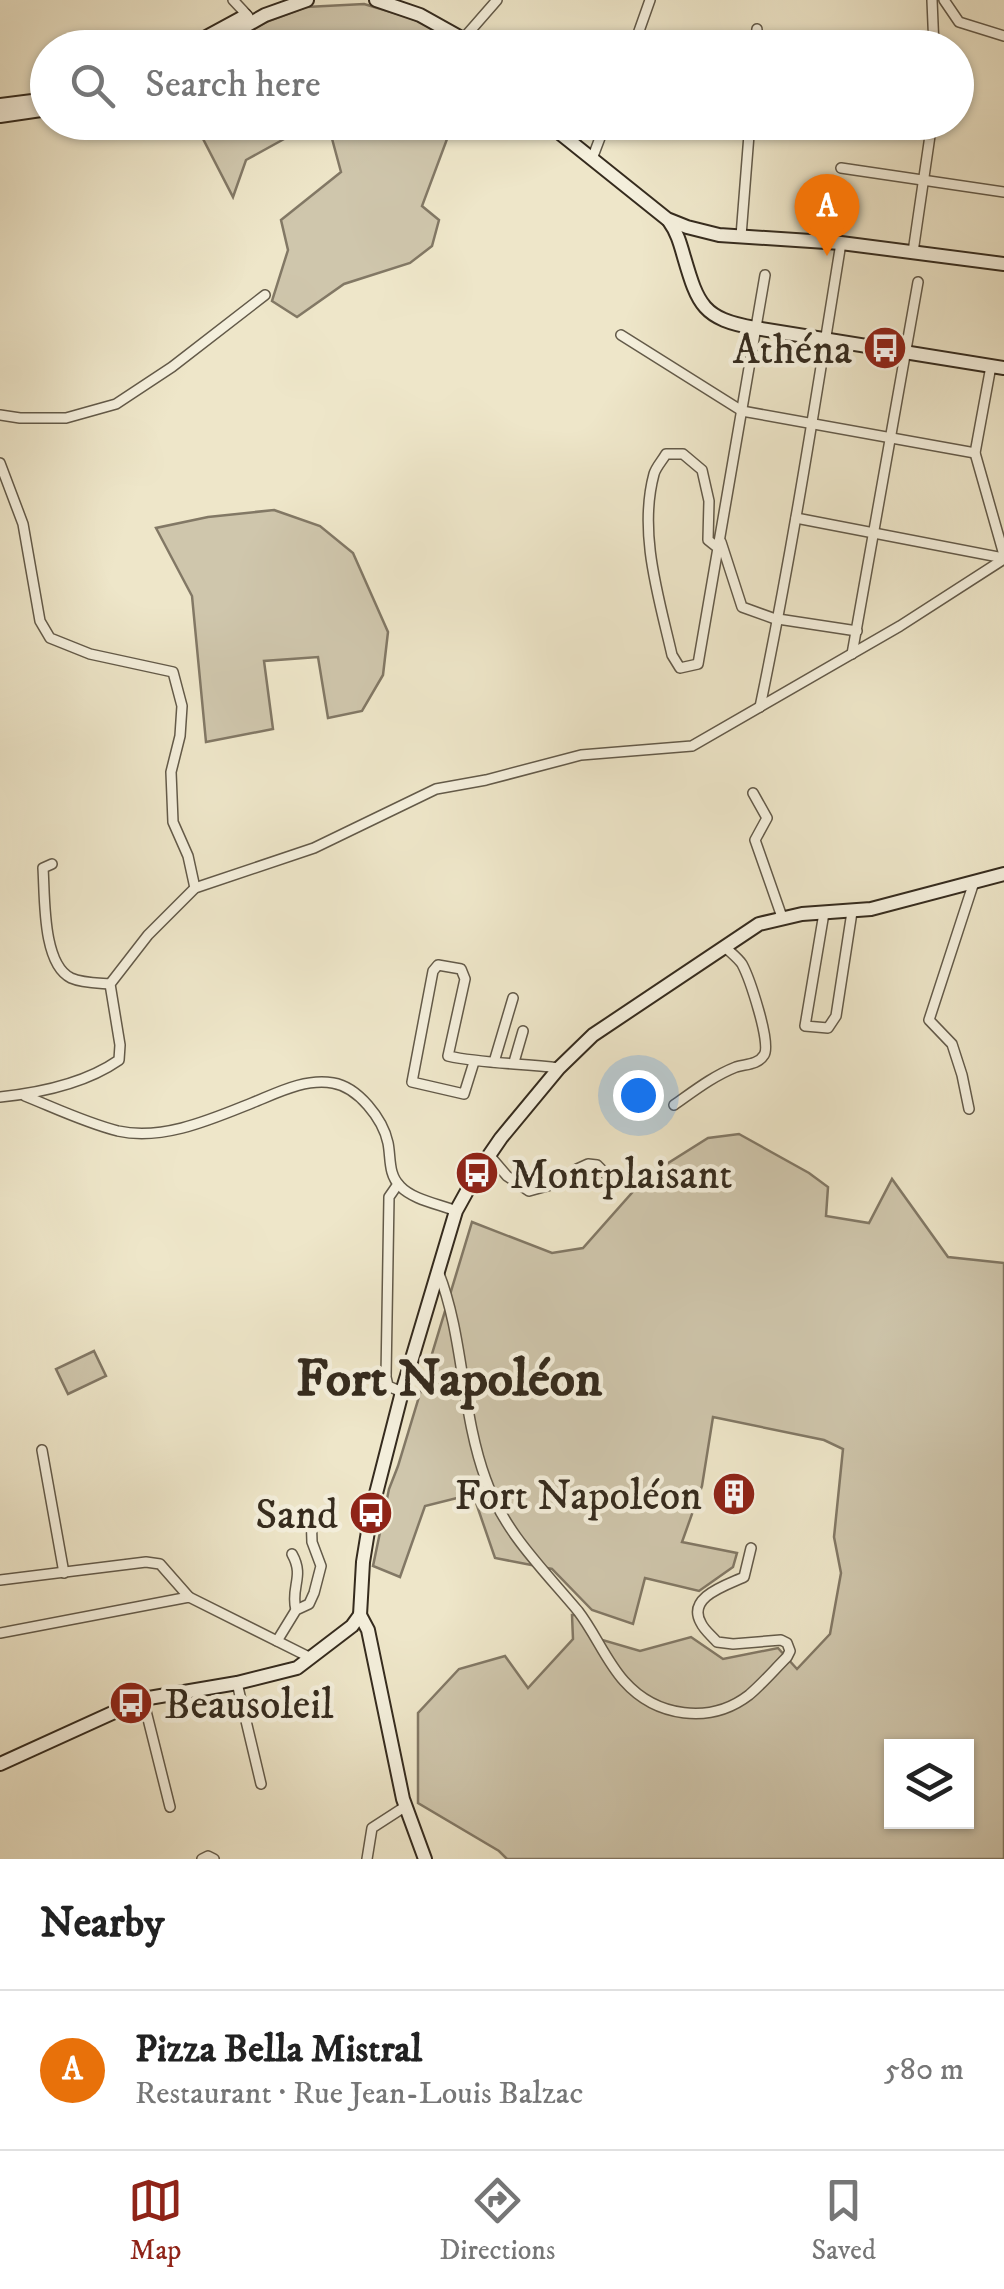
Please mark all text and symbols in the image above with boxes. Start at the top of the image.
search box [30,30,974,140]
icon: search [65,58,120,113]
text: Search here [145,61,321,109]
pin: A [794,174,860,256]
place label: Athéna [733,325,852,377]
bus stop icon: Athéna [862,325,908,371]
your location [613,1070,664,1121]
bus stop icon: Montplaisant [454,1150,500,1196]
place label: Montplaisant [510,1150,733,1202]
district label: Fort Napoléon [296,1348,603,1413]
place label: Fort Napoléon [454,1471,702,1523]
building icon: Fort Napoléon [711,1471,757,1517]
place label: Sand [255,1490,338,1542]
bus stop icon: Sand [348,1490,394,1536]
bus stop icon: Beausoleil [108,1680,154,1726]
place label: Beausoleil [164,1680,334,1732]
map controls [884,1739,974,1829]
button: layers [884,1739,974,1829]
text: Nearby [40,1898,164,1950]
text: Pizza Bella Mistral [135,2026,422,2074]
text: A [62,2050,83,2090]
text: 580 m [884,2050,964,2090]
text: Restaurant · Rue Jean-Louis Balzac [135,2074,583,2114]
tab: Map [128,2173,183,2268]
tab: Directions [439,2173,555,2268]
tab: Saved [812,2173,876,2268]

